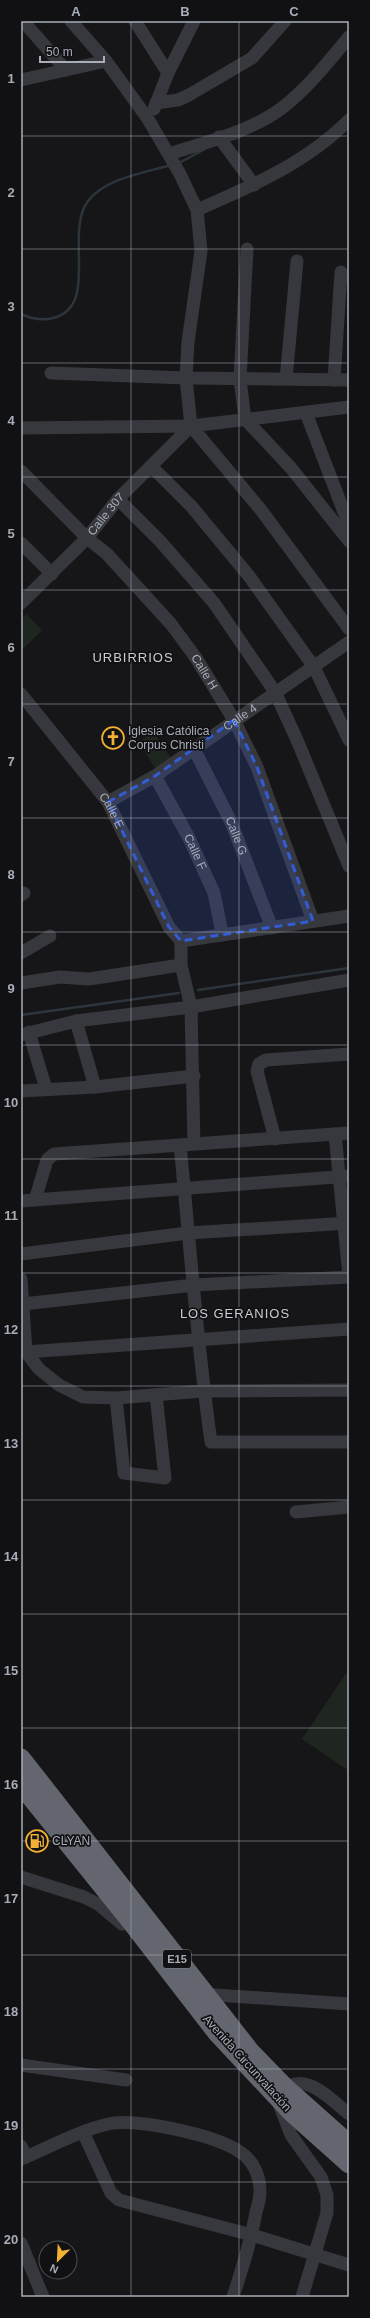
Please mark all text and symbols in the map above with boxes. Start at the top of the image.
text: A [71,4,81,19]
text: B [180,4,190,19]
text: C [289,4,299,19]
scale bar [40,38,104,64]
text: 50 m [46,45,73,59]
text: 1 [7,71,15,86]
text: 2 [7,185,15,200]
text: 3 [7,299,15,314]
text: 4 [7,413,15,428]
street label: Calle 307 [85,490,127,538]
text: 5 [7,526,15,541]
text: 6 [7,640,15,655]
district label: URBIRRIOS [92,650,174,665]
street label: Calle H [188,651,221,692]
street label: Calle 4 [221,701,260,734]
place label: Iglesia Católica Corpus Christi [128,724,210,752]
church icon: Iglesia Católica Corpus Christi [100,725,126,751]
text: 7 [7,754,15,769]
street label: Calle E [96,790,127,831]
street label: Calle G [222,814,250,857]
street label: Calle F [181,832,210,872]
text: 8 [7,867,15,882]
text: 9 [7,981,15,996]
text: 10 [4,1095,18,1110]
text: 11 [4,1208,18,1223]
district label: LOS GERANIOS [180,1306,290,1321]
text: 12 [4,1322,18,1337]
text: 13 [4,1436,18,1451]
text: 14 [4,1549,19,1564]
text: 15 [4,1663,18,1678]
text: 16 [4,1777,18,1792]
fuel station icon: CLYAN [24,1828,50,1854]
place label: CLYAN [52,1834,90,1848]
text: 17 [4,1891,18,1906]
road number: E15 [163,1950,191,1968]
text: 18 [4,2004,18,2019]
street label: Avenida Circunvalación [200,2012,294,2114]
text: 19 [4,2118,18,2133]
text: 20 [4,2232,18,2247]
north arrow [38,2240,78,2280]
text: N [48,2262,60,2276]

